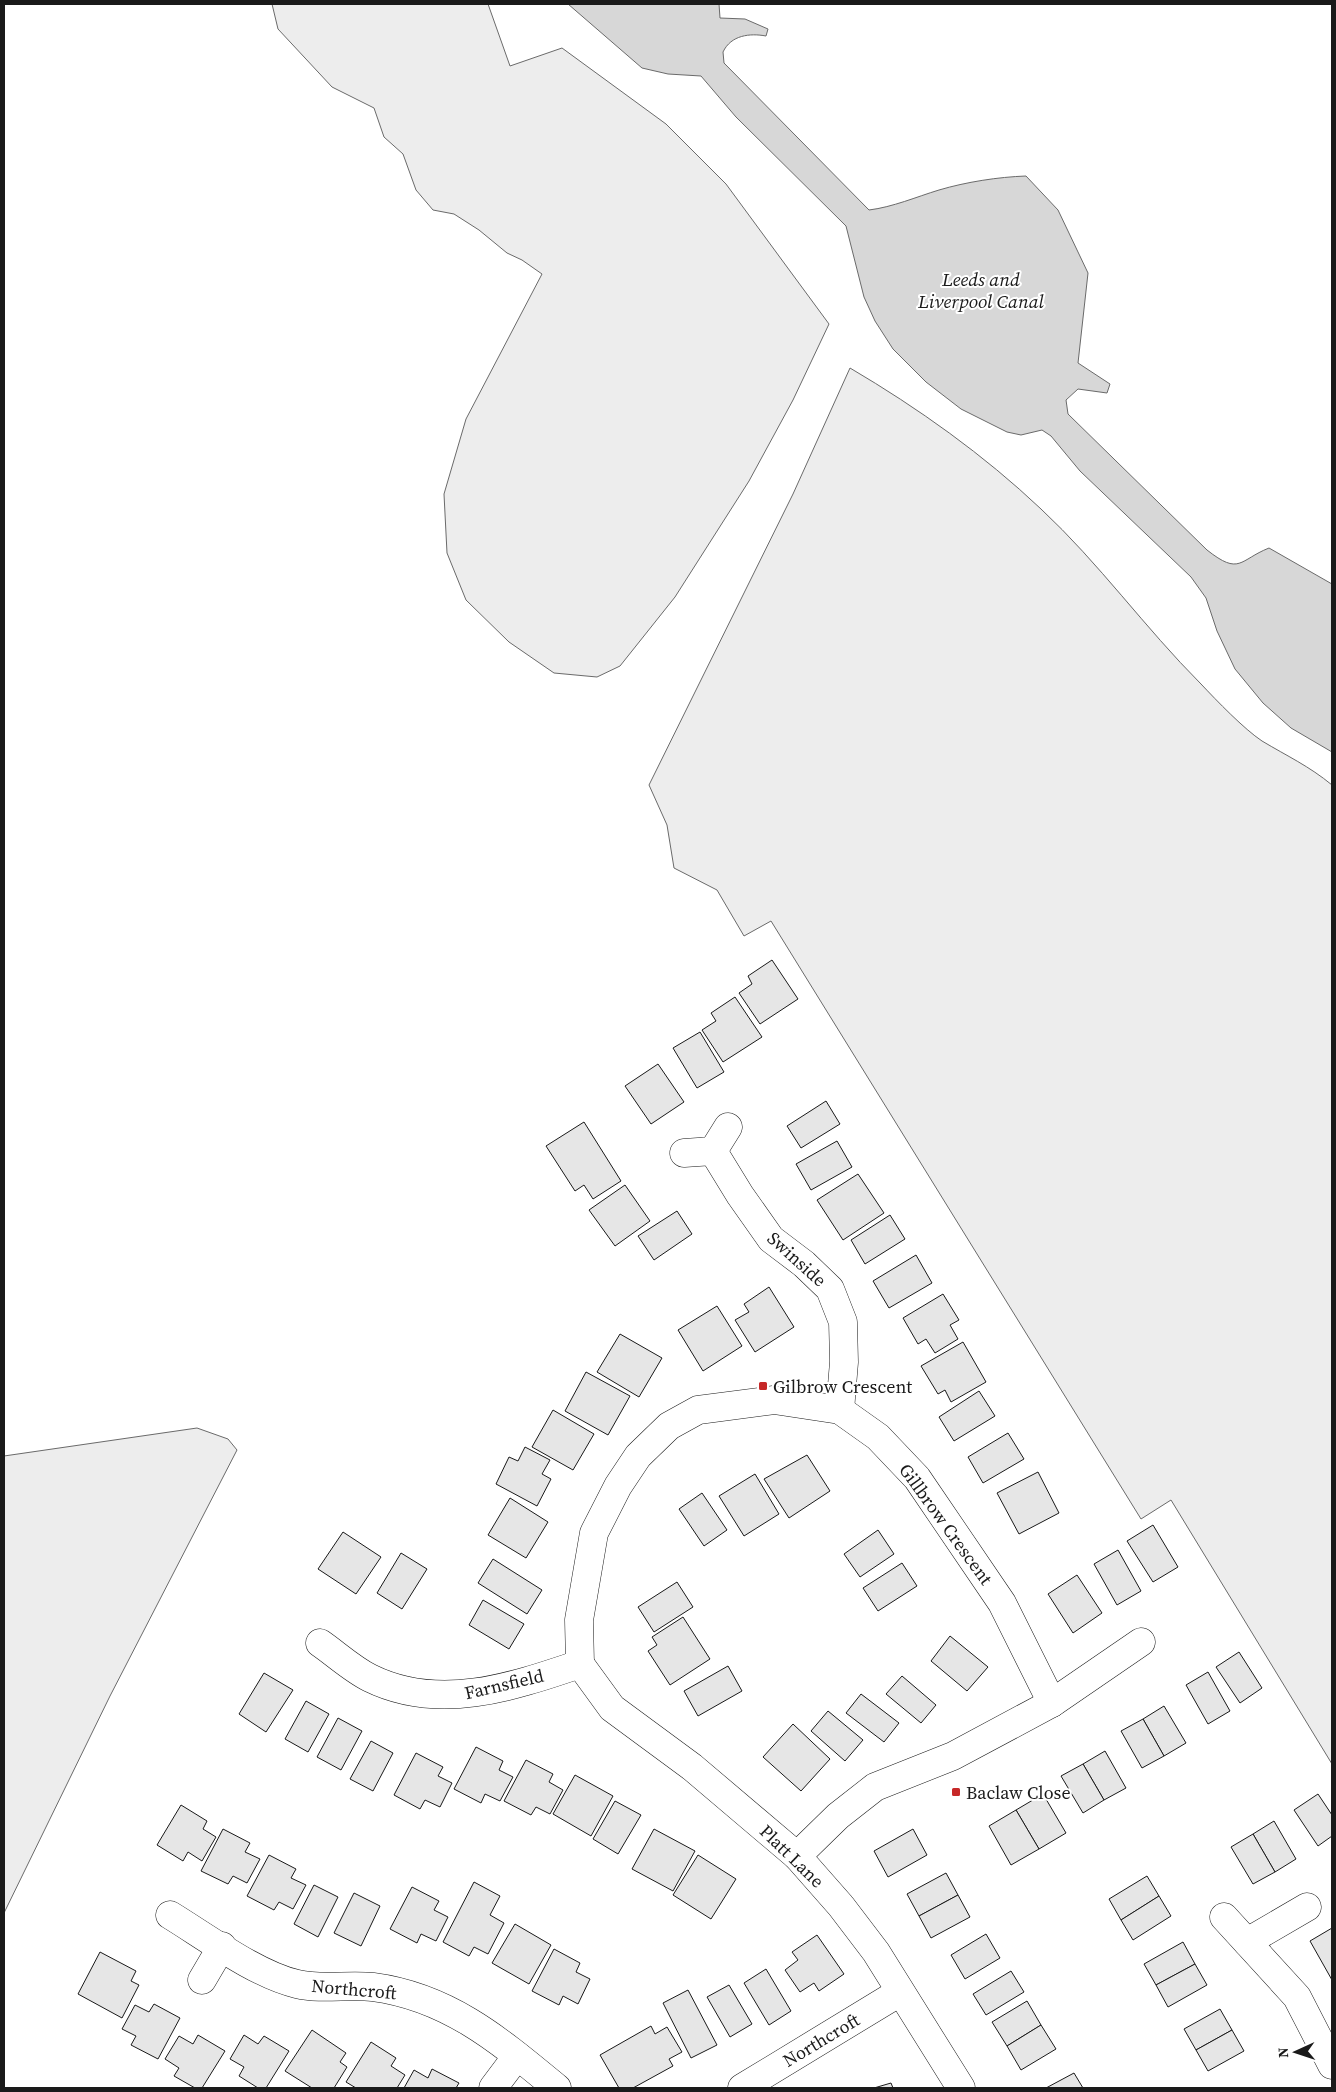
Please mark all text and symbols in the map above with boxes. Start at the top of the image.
water label: Leeds and Liverpool Canal [917,266,1045,314]
street label: Swinside [762,1226,832,1292]
place label: Gilbrow Crescent [773,1374,912,1399]
marker: Gilbrow Crescent [757,1380,769,1392]
street label: Gillbrow Crescent [893,1458,999,1590]
street label: Farnsfield [462,1663,546,1705]
place label: Baclaw Close [966,1780,1071,1805]
marker: Baclaw Close [950,1786,962,1798]
street label: Platt Lane [754,1819,830,1893]
street label: Northcroft [310,1973,398,2005]
street label: Northcroft [778,2007,864,2073]
north arrow [1271,2027,1321,2077]
text: N [1273,2047,1293,2058]

